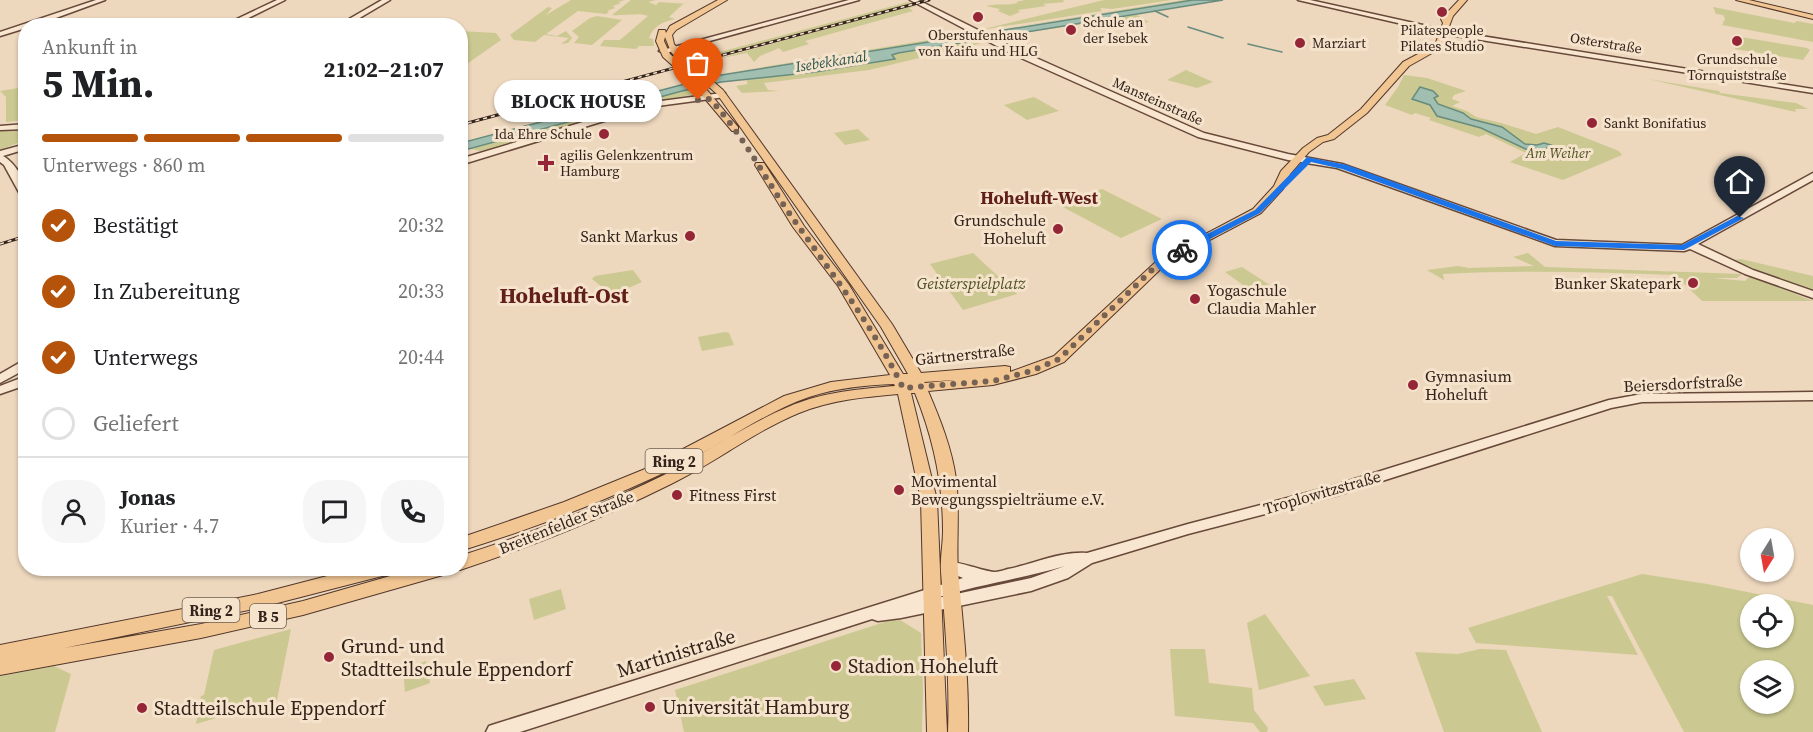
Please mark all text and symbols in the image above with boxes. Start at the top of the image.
marker: Pilatespeople Pilates Studio [1435,5,1449,19]
marker: Oberstufenhaus von Kaifu und HLG [971,10,985,24]
place label: Schule an der Isebek [1083,12,1148,48]
place label: Pilatespeople Pilates Studio [1400,20,1484,56]
marker: Schule an der Isebek [1064,23,1078,37]
place label: Oberstufenhaus von Kaifu und HLG [918,25,1038,61]
street label: Osterstraße [1569,27,1643,59]
text: Ankunft in [42,33,138,61]
place label: Marziart [1312,33,1366,53]
marker: Grundschule Tornquiststraße [1730,34,1744,48]
marker: Marziart [1293,36,1307,50]
pin [672,38,723,100]
water label: Isebekkanal [793,45,869,77]
icon: bag [681,47,714,80]
place label: Grundschule Tornquiststraße [1687,49,1787,85]
text: 21:02–21:07 [324,54,444,84]
text: 5 Min. [42,57,154,110]
street label: Mansteinstraße [1110,72,1206,130]
callout: BLOCK HOUSE [494,79,662,121]
text: BLOCK HOUSE [511,87,645,115]
place label: Sankt Bonifatius [1604,113,1706,133]
marker: Sankt Bonifatius [1585,116,1599,130]
place label: Ida Ehre Schule [494,124,592,144]
marker: Ida Ehre Schule [597,127,611,141]
park label: Am Weiher [1525,143,1591,163]
place label: agilis Gelenkzentrum Hamburg [560,145,694,181]
text: Unterwegs · 860 m [42,151,205,179]
marker: agilis Gelenkzentrum Hamburg [537,154,555,172]
pin [1714,156,1765,218]
icon: home [1723,165,1756,198]
district label: Hoheluft-West [980,185,1098,210]
icon: check [42,209,75,242]
place label: Grundschule Hoheluft [954,209,1047,249]
text: Bestätigt [93,210,178,240]
text: 20:32 [398,211,444,239]
courier [1152,220,1212,280]
marker: Grundschule Hoheluft [1051,222,1065,236]
place label: Sankt Markus [581,225,678,247]
marker: Sankt Markus [683,229,697,243]
icon: bike [1166,234,1199,267]
park label: Geisterspielplatz [917,272,1026,294]
place label: Bunker Skatepark [1554,272,1681,294]
icon: check [42,275,75,308]
text: In Zubereitung [93,276,240,306]
marker: Bunker Skatepark [1686,276,1700,290]
text: 20:33 [398,277,444,305]
place label: Yogaschule Claudia Mahler [1207,279,1317,319]
district label: Hoheluft-Ost [499,280,630,310]
marker: Yogaschule Claudia Mahler [1188,292,1202,306]
street label: Gärtnerstraße [914,338,1016,370]
icon: check [42,341,75,374]
text: Unterwegs [93,342,198,372]
text: 20:44 [398,343,444,371]
place label: Gymnasium Hoheluft [1425,365,1512,405]
street label: Beiersdorfstraße [1623,369,1743,397]
marker: Gymnasium Hoheluft [1406,378,1420,392]
text: Geliefert [93,408,179,438]
road number: Ring 2 [646,449,702,473]
street label: Troplowitzstraße [1261,465,1383,519]
place label: Movimental Bewegungsspielträume e.V. [911,470,1105,510]
button: person [42,480,105,543]
button: chat [303,480,366,543]
button: phone [381,480,444,543]
text: Jonas [120,482,176,512]
marker: Movimental Bewegungsspielträume e.V. [892,483,906,497]
place label: Fitness First [689,484,777,506]
street label: Breitenfelder Straße [495,485,637,559]
marker: Fitness First [670,488,684,502]
text: Kurier · 4.7 [120,512,219,540]
north arrow [1740,528,1794,582]
map controls [1740,528,1794,714]
button: locate [1740,594,1794,648]
road number: Ring 2 [182,598,240,622]
road number: B 5 [250,604,286,628]
street label: Martinistraße [613,622,739,684]
place label: Grund- und Stadtteilschule Eppendorf [341,632,574,683]
marker: Grund- und Stadtteilschule Eppendorf [322,650,336,664]
place label: Stadion Hoheluft [848,652,998,680]
marker: Stadion Hoheluft [829,659,843,673]
button: layers [1740,660,1794,714]
place label: Universität Hamburg [662,693,849,721]
place label: Stadtteilschule Eppendorf [154,694,387,722]
marker: Universität Hamburg [643,700,657,714]
marker: Stadtteilschule Eppendorf [135,701,149,715]

